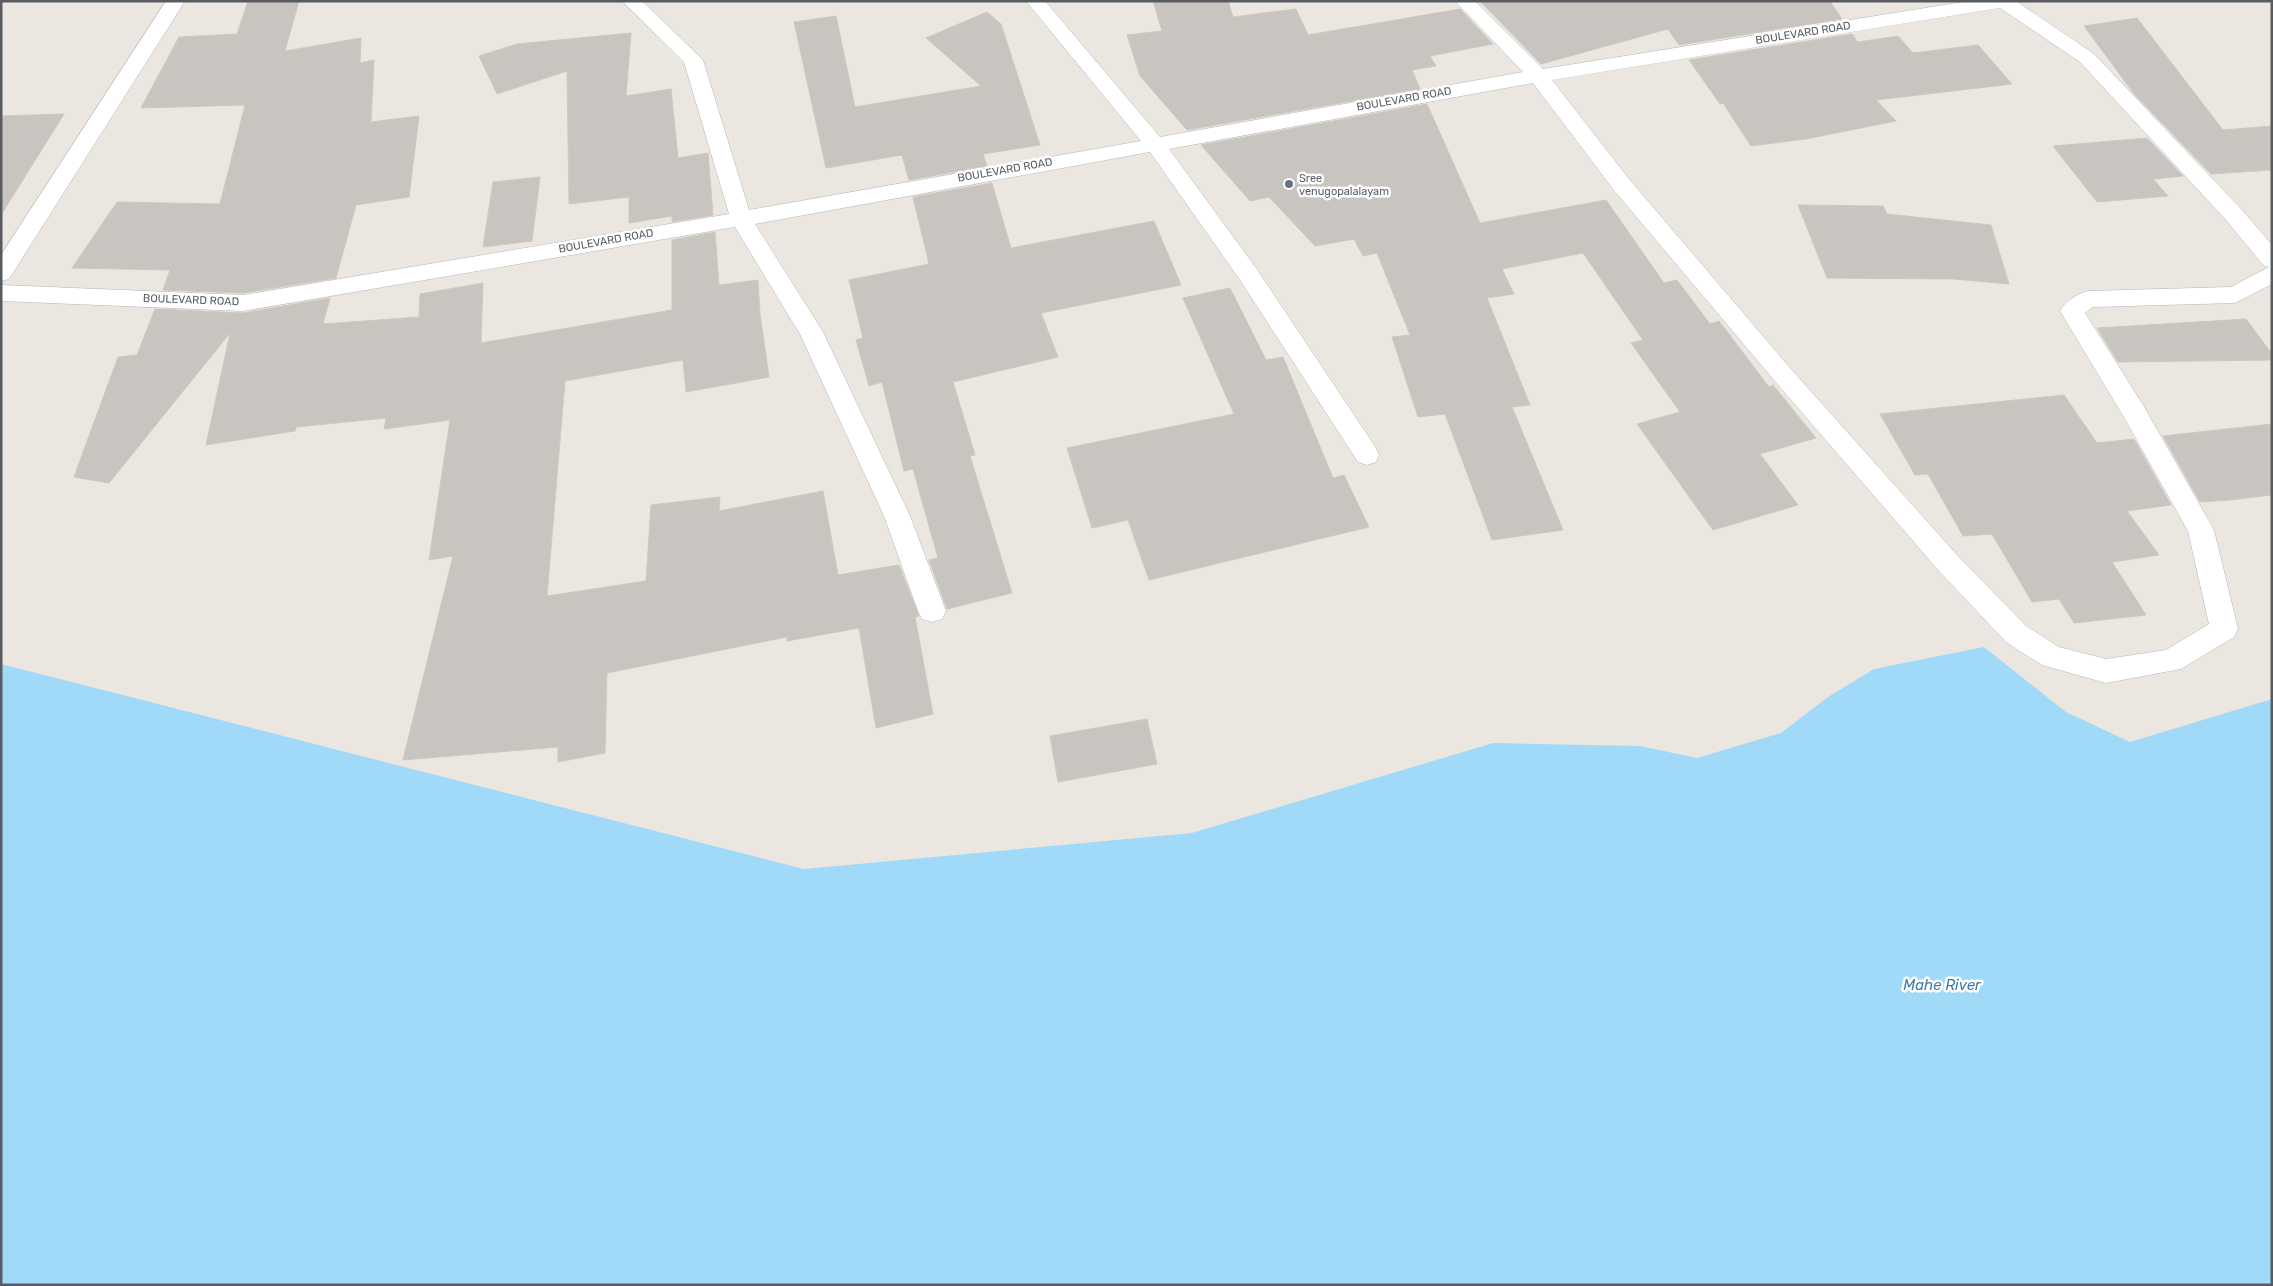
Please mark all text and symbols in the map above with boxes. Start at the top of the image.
street label: BOULEVARD ROAD [1754,19,1852,47]
street label: BOULEVARD ROAD [1355,84,1453,114]
street label: BOULEVARD ROAD [956,155,1054,185]
place label: Sree venugopalalayam [1299,172,1389,198]
marker: Sree venugopalalayam [1283,178,1295,190]
street label: BOULEVARD ROAD [557,226,655,256]
street label: BOULEVARD ROAD [143,292,239,308]
water label: Mahe River [1903,976,1982,994]

